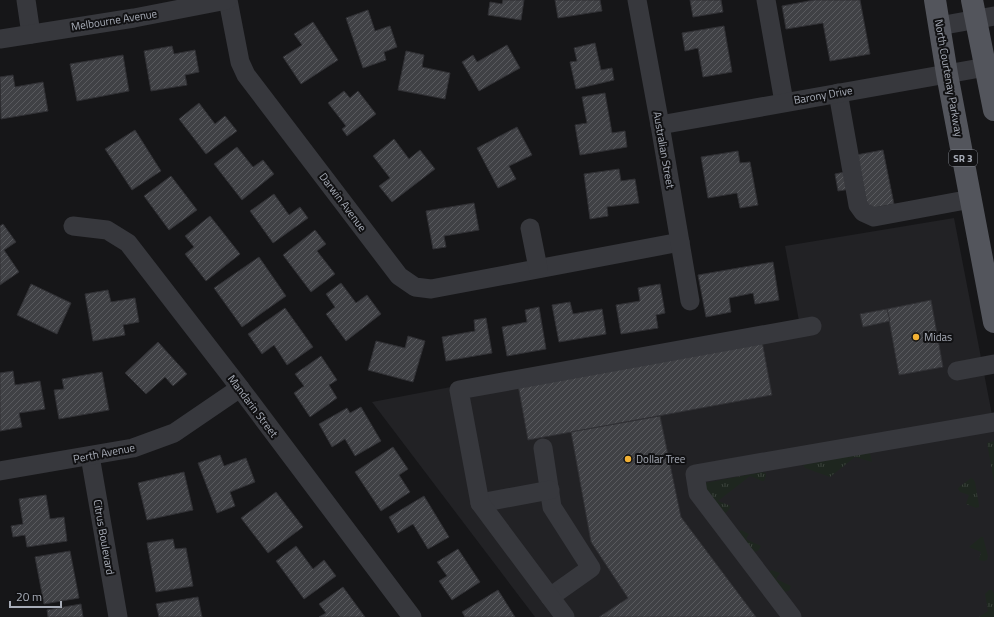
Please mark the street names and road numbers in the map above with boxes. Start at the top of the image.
street label: Melbourne Avenue [70,5,159,35]
street label: North Courtenay Parkway [931,18,967,139]
street label: Barony Drive [792,82,854,108]
street label: Australian Street [649,110,679,190]
road number: SR 3 [949,150,977,166]
street label: Darwin Avenue [316,169,371,235]
street label: Mandarin Street [224,371,282,441]
street label: Perth Avenue [72,439,137,467]
street label: Citrus Boulevard [90,498,119,576]

